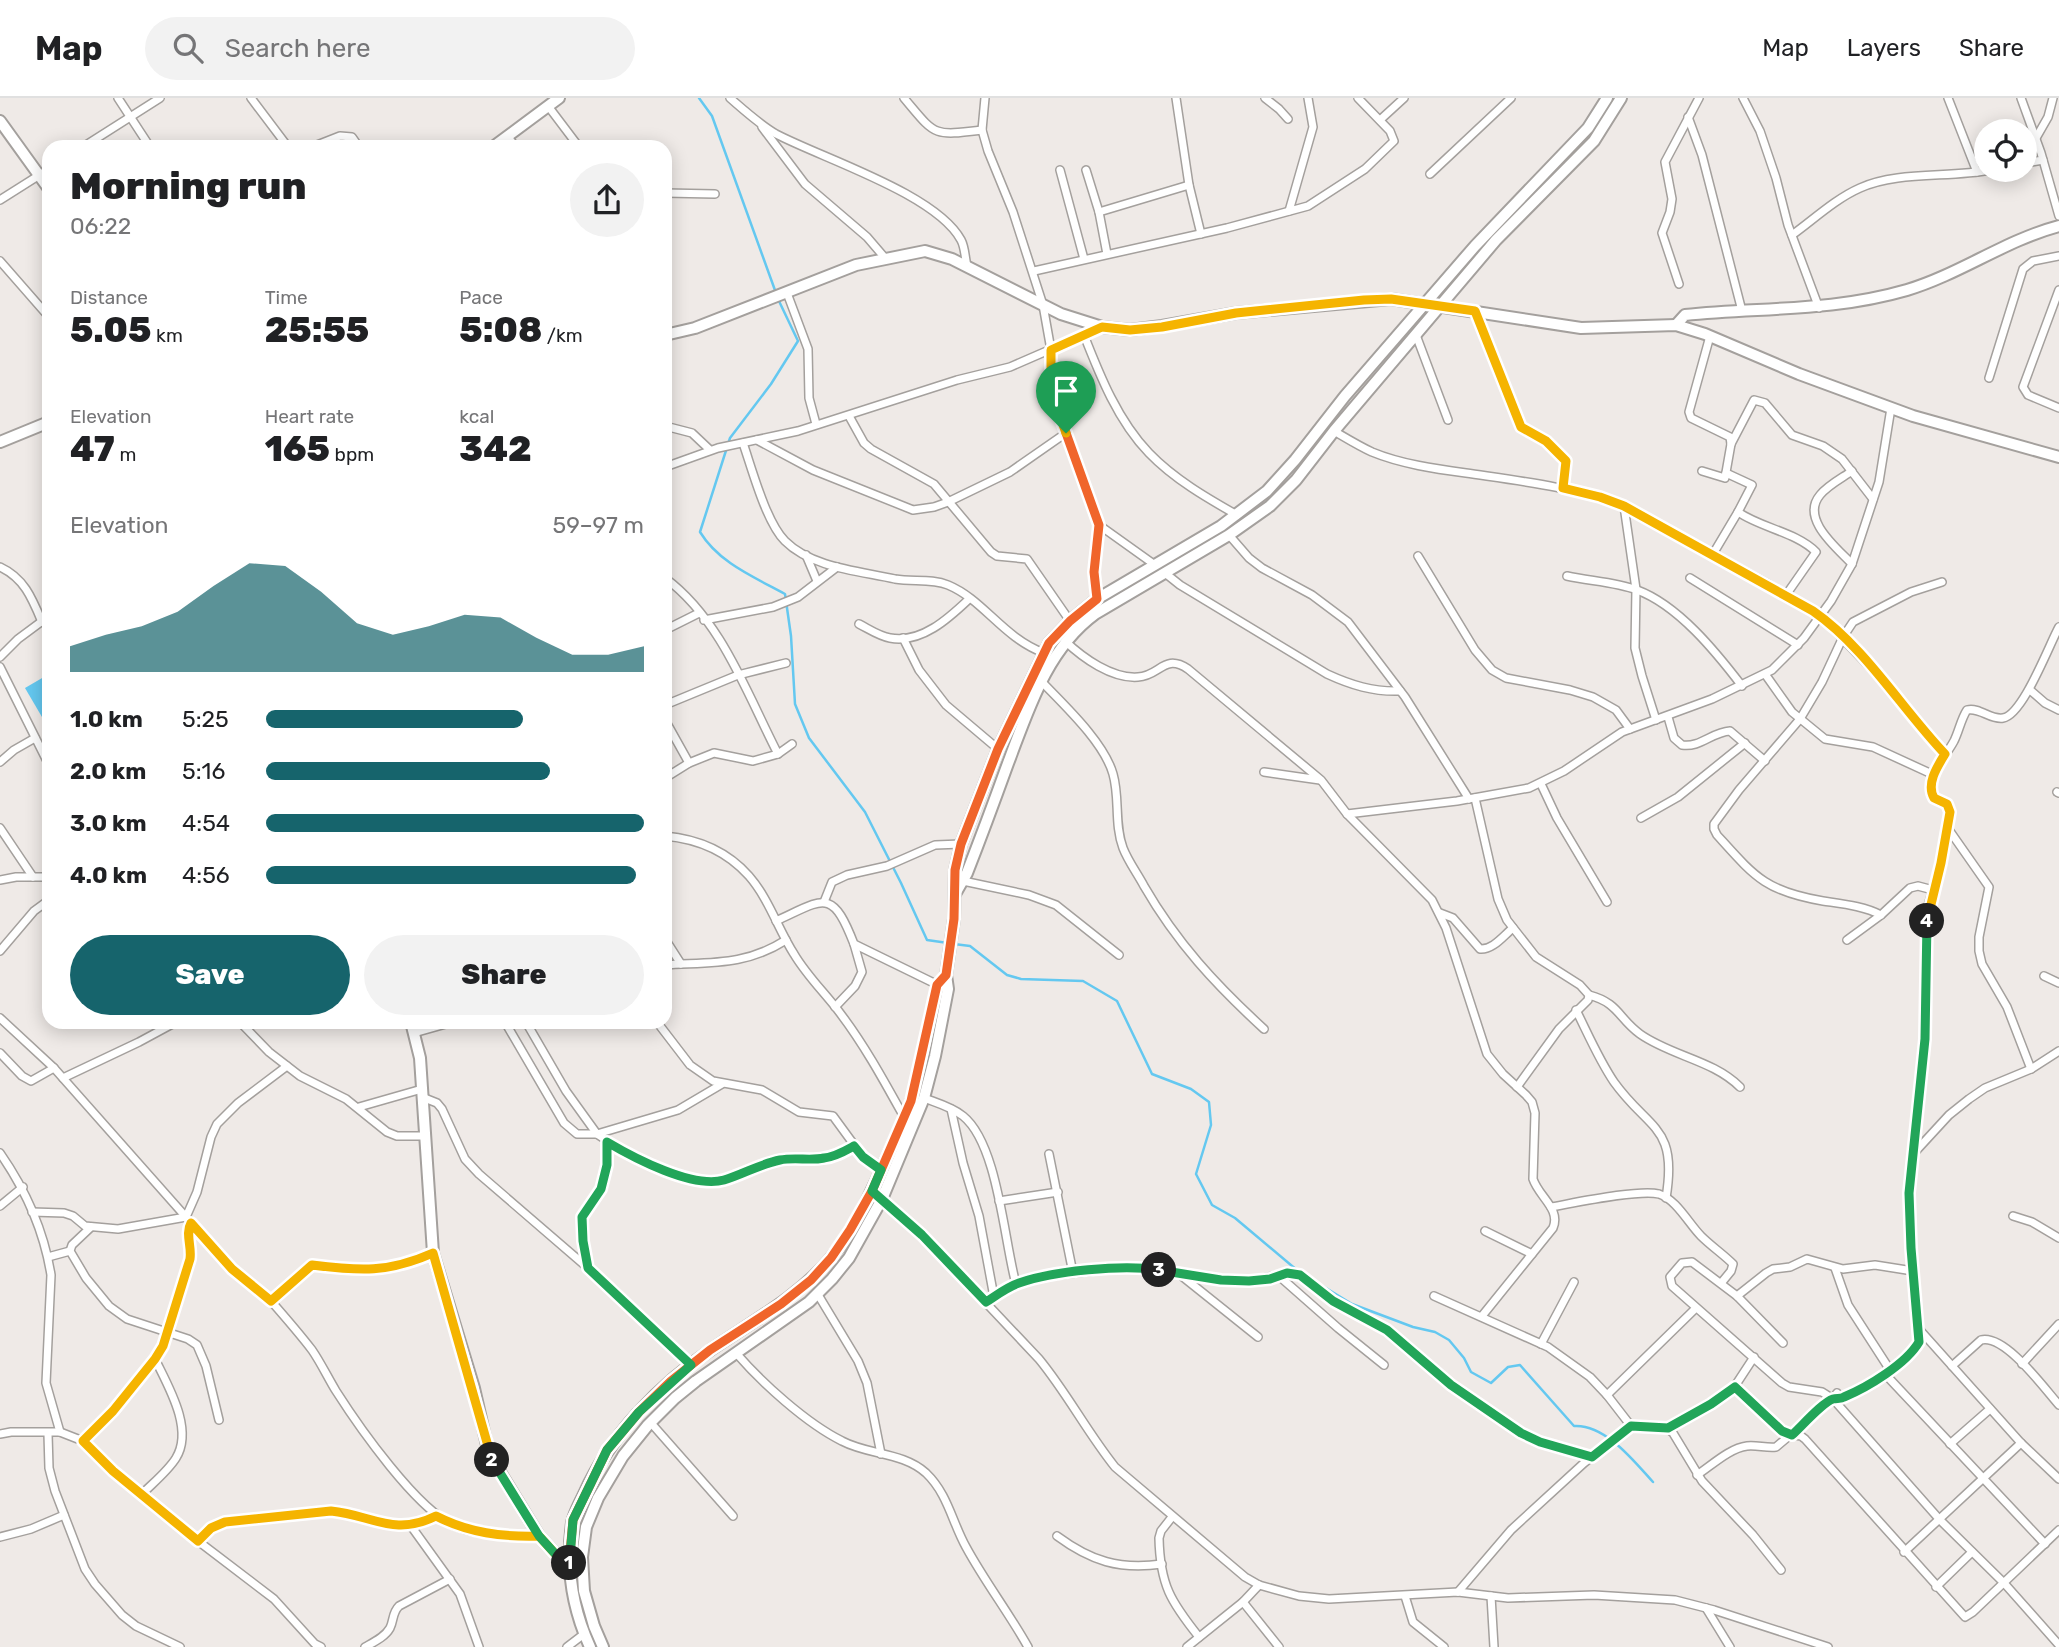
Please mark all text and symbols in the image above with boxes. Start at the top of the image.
search box [145,17,635,80]
text: Map [35,29,103,68]
icon: search [169,29,207,67]
text: Search here [225,33,370,64]
text: Map [1762,34,1809,62]
text: Layers [1847,34,1921,62]
text: Share [1959,34,2024,62]
map controls [1974,119,2037,182]
button: locate [1974,119,2037,182]
text: Morning run [70,163,307,209]
button: share [570,163,644,237]
text: 06:22 [70,212,131,240]
text: Distance [70,286,148,309]
text: Time [265,286,308,309]
text: Pace [459,286,503,309]
text: 5.05 [70,309,151,351]
text: 25:55 [265,309,369,351]
text: 5:08 [459,309,542,351]
text: km [151,324,183,347]
text: /km [542,324,583,347]
pin [1036,361,1096,433]
icon: arrive [1047,372,1085,410]
text: Elevation [70,405,151,428]
text: Heart rate [265,405,354,428]
text: kcal [459,405,494,428]
text: 47 [70,428,115,470]
text: 165 [265,428,330,470]
text: 342 [459,428,532,470]
text: m [115,443,136,466]
text: bpm [330,443,374,466]
text: Elevation [70,511,169,539]
text: 59–97 m [553,511,644,539]
text: 1.0 km [70,705,143,733]
text: 5:25 [182,705,229,733]
text: 2.0 km [70,757,146,785]
text: 5:16 [182,757,225,785]
text: 3.0 km [70,809,147,837]
text: 4:54 [182,809,230,837]
text: 4.0 km [70,861,147,889]
text: 4:56 [182,861,230,889]
pin: 4 [1910,904,1944,938]
text: 4 [1920,909,1933,932]
button: Save [70,935,350,1015]
button: Share [364,935,644,1015]
pin: 3 [1142,1252,1176,1288]
text: 3 [1152,1258,1165,1281]
pin: 2 [475,1442,510,1478]
text: 2 [485,1448,498,1471]
pin: 1 [552,1546,586,1580]
text: 1 [564,1551,573,1574]

